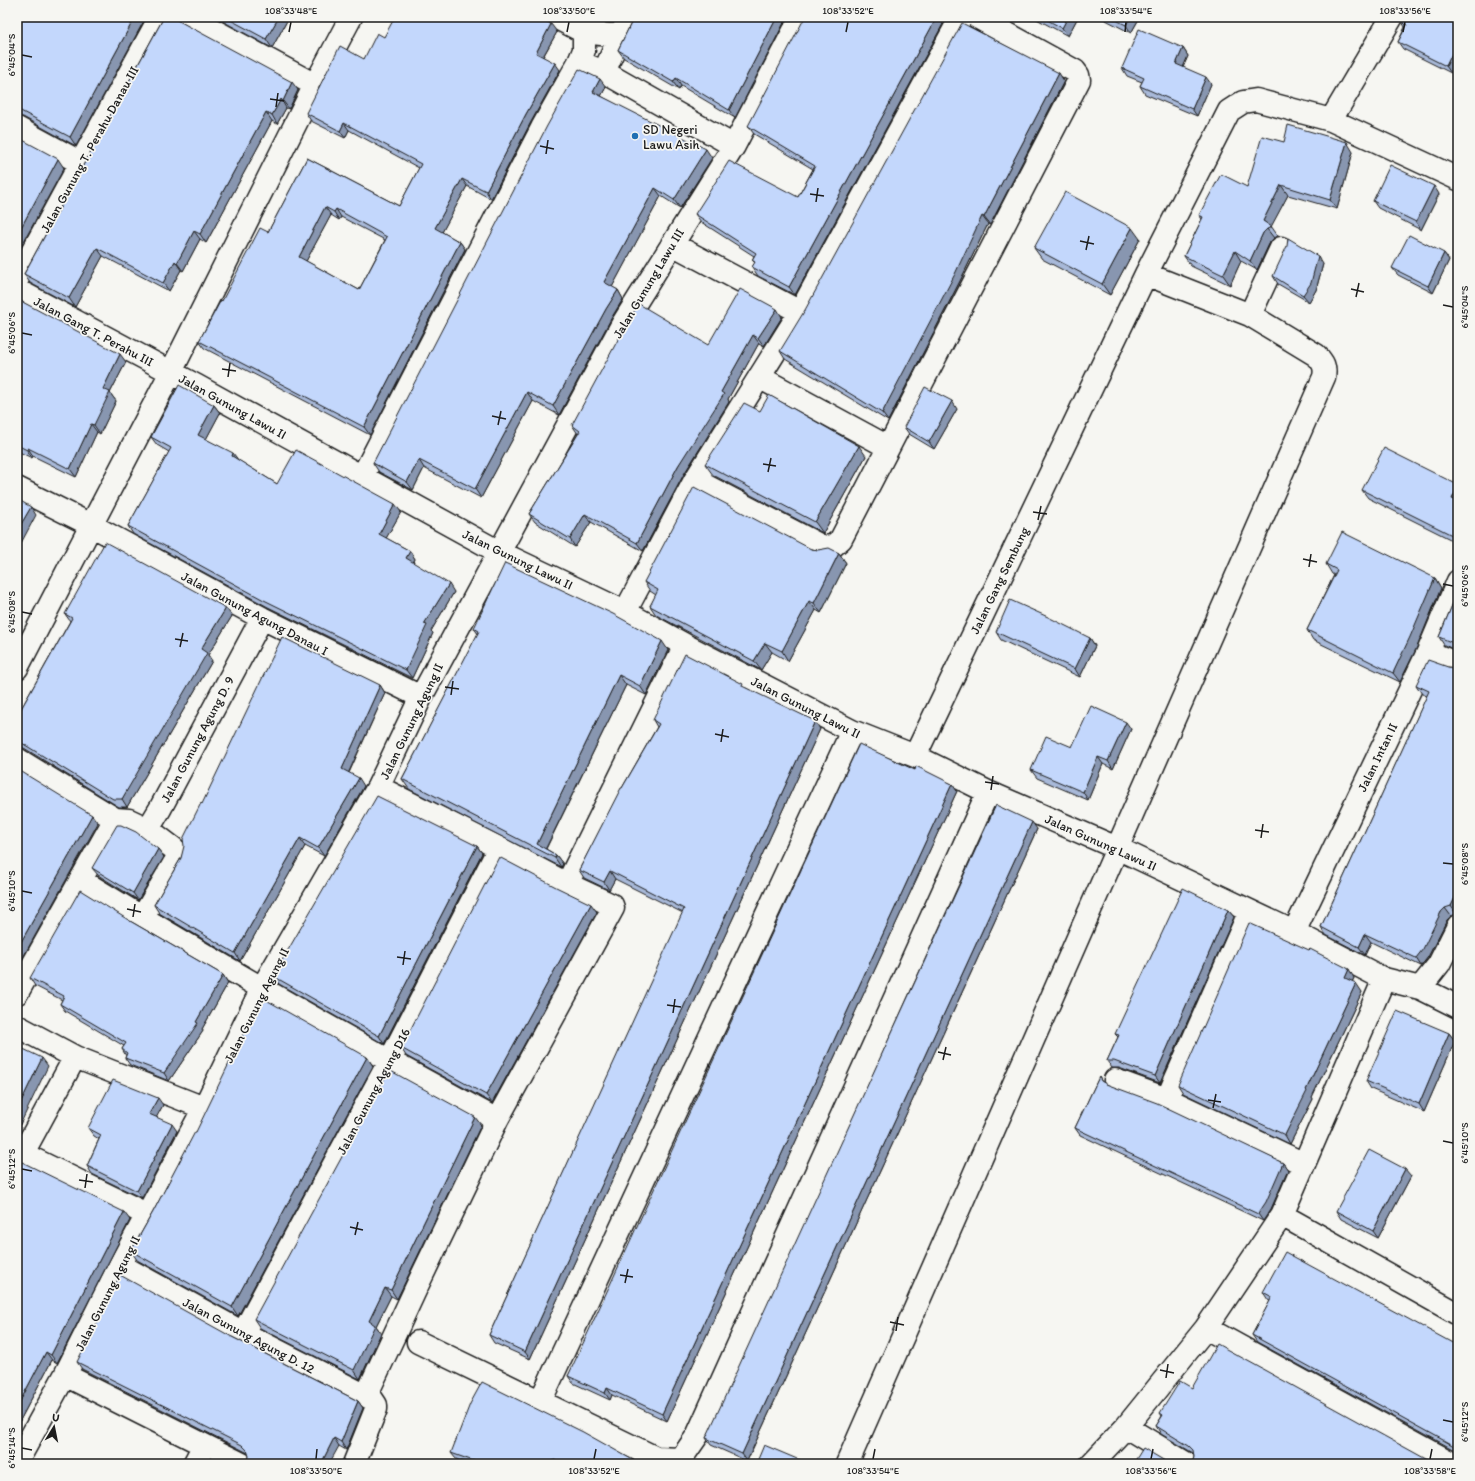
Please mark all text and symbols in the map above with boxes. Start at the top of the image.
text: 108°33'48"E [265,4,318,17]
text: 108°33'50"E [543,4,596,17]
text: 108°33'52"E [822,4,874,17]
text: 108°33'54"E [1100,4,1153,17]
text: 108°33'56"E [1379,4,1431,17]
text: 6°45'04"S [5,33,18,76]
street label: Jalan Gunung T. Perahu Danau III [37,63,142,235]
place label: SD Negeri Lawu Asih [643,122,700,152]
marker: SD Negeri Lawu Asih [630,131,640,141]
street label: Jalan Gunung Lawu III [610,226,687,341]
text: 6°45'04"S [1458,285,1471,328]
street label: Jalan Gang T. Perahu III [31,293,156,369]
text: 6°45'06"S [5,312,18,354]
street label: Jalan Gunung Lawu II [176,371,289,442]
street label: Jalan Gang Sembung [967,524,1032,636]
street label: Jalan Gunung Lawu II [460,526,575,593]
text: 6°45'06"S [1458,565,1471,607]
street label: Jalan Gunung Agung Danau I [179,568,331,659]
text: 6°45'08"S [5,590,18,633]
street label: Jalan Gunung Agung II [377,660,446,782]
street label: Jalan Gunung Agung D. 9 [158,673,237,805]
street label: Jalan Gunung Lawu II [749,673,863,742]
street label: Jalan Intan II [1354,720,1401,794]
street label: Jalan Gunung Lawu II [1043,811,1159,874]
text: 6°45'08"S [1458,842,1471,885]
text: 6°45'10"S [5,870,18,912]
street label: Jalan Gunung Agung II [221,945,292,1065]
street label: Jalan Gunung Agung D16 [334,1025,413,1157]
text: 6°45'10"S [1458,1122,1471,1164]
text: 6°45'12"S [5,1148,18,1189]
street label: Jalan Gunung Agung II [72,1233,143,1353]
street label: Jalan Gunung Agung D. 12 [180,1294,317,1377]
text: 6°45'12"S [1458,1401,1471,1442]
north arrow [34,1407,74,1447]
text: U [51,1411,60,1425]
text: 6°45'14"S [5,1427,18,1469]
text: 108°33'50"E [290,1464,343,1477]
text: 108°33'52"E [568,1464,620,1477]
text: 108°33'54"E [847,1464,900,1477]
text: 108°33'56"E [1125,1464,1177,1477]
text: 108°33'58"E [1404,1464,1456,1477]

